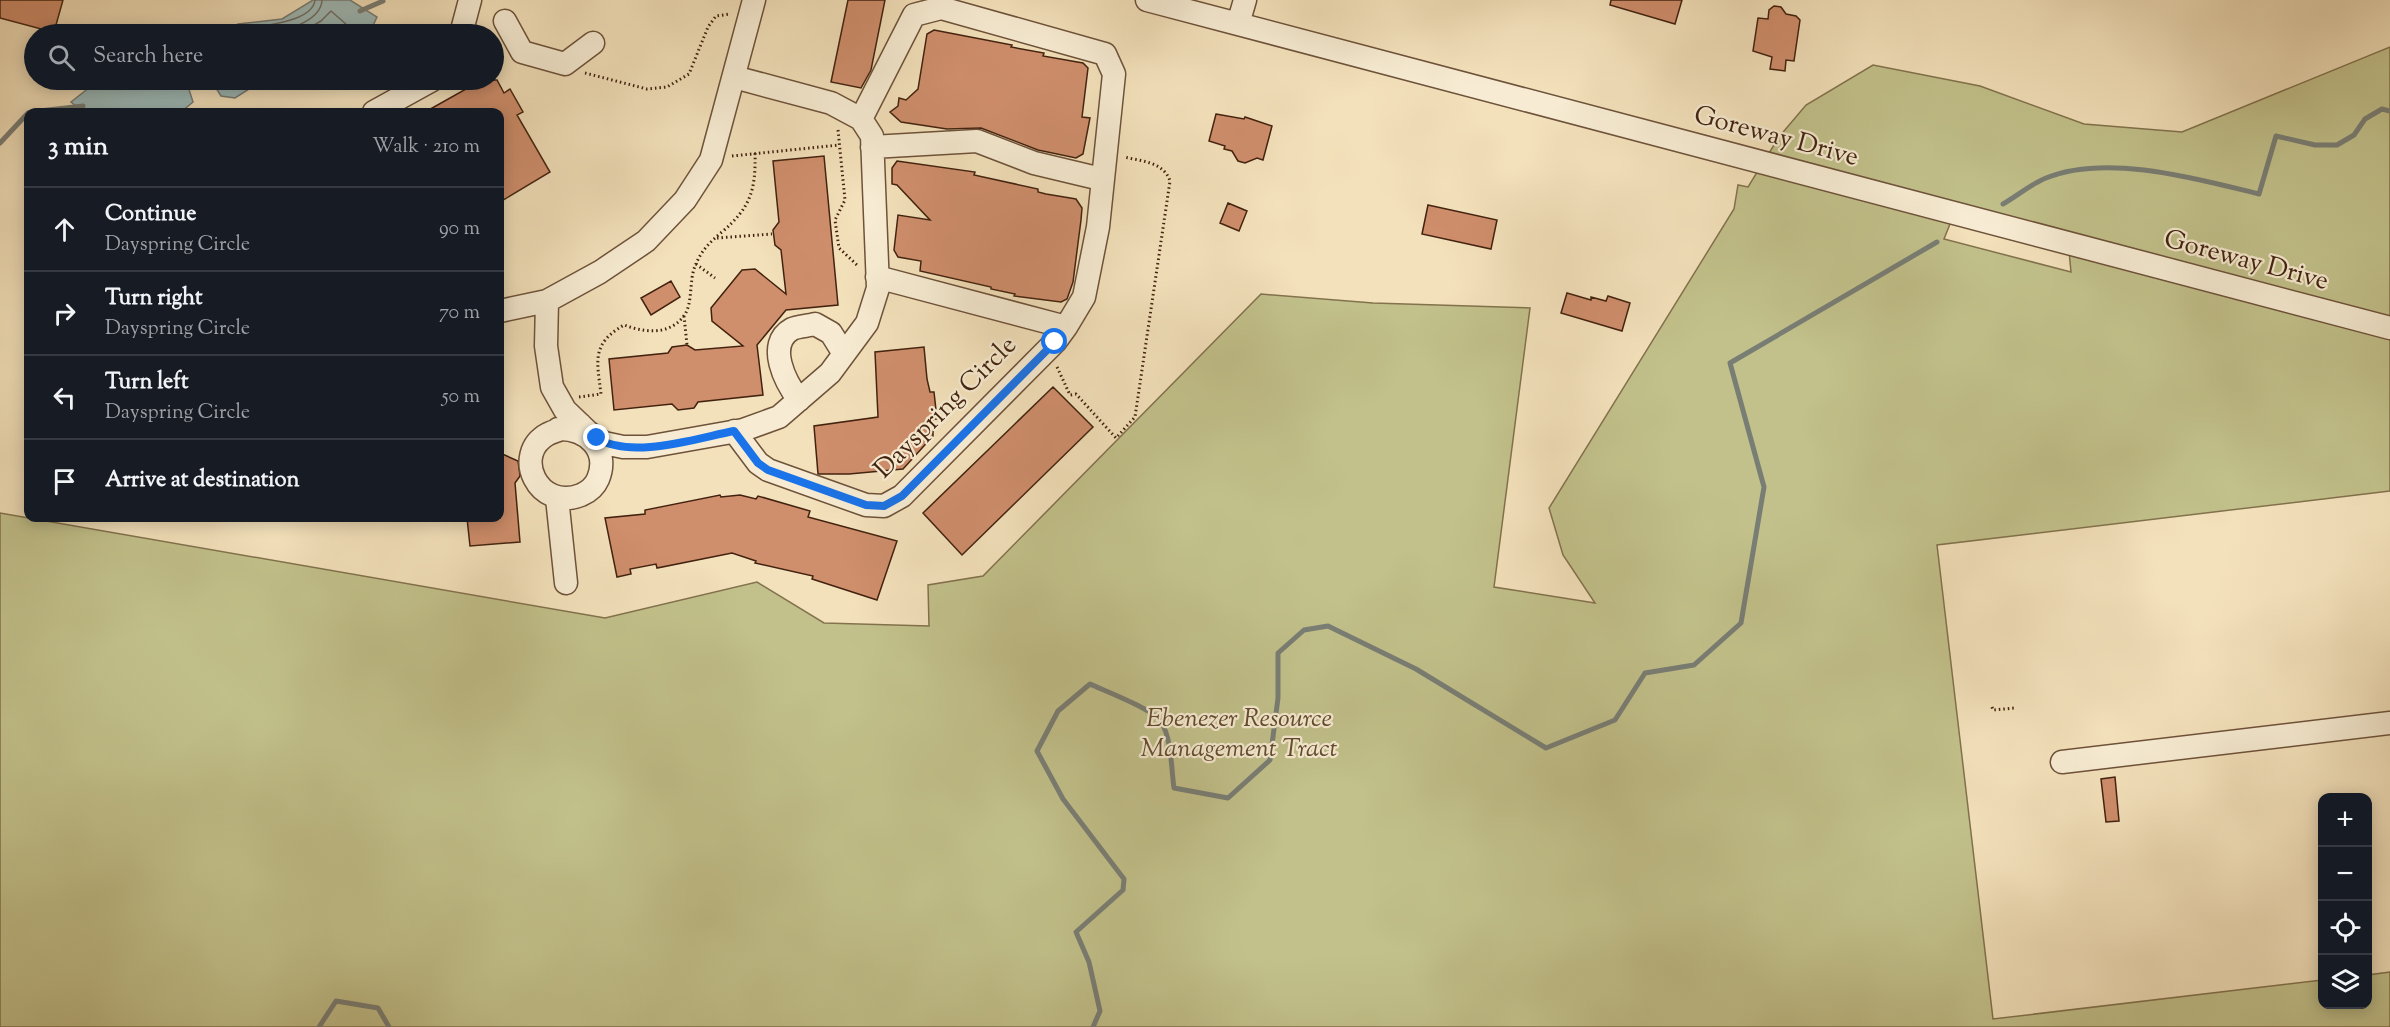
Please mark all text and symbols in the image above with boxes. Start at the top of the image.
search box [24,24,504,90]
icon: search [45,41,78,74]
text: Search here [93,41,203,73]
street label: Goreway Drive [1690,97,1862,177]
text: 3 min [48,129,108,166]
text: Walk · 210 m [372,133,480,162]
text: Continue [105,199,196,231]
icon: ahead [48,213,81,246]
text: 90 m [439,215,480,244]
street label: Goreway Drive [2160,221,2332,301]
text: Dayspring Circle [105,231,250,260]
text: Turn right [105,283,202,315]
icon: right [48,297,81,330]
text: 70 m [439,299,480,328]
text: Dayspring Circle [105,315,250,344]
street label: Dayspring Circle [866,328,1026,488]
route start [1041,328,1067,354]
text: Turn left [105,367,188,399]
icon: left [48,381,81,414]
text: 50 m [442,383,480,412]
text: Dayspring Circle [105,399,250,428]
route end [583,424,609,450]
icon: arrive [48,465,81,498]
text: Arrive at destination [105,465,300,497]
park label: Ebenezer Resource Management Tract [1140,701,1338,768]
map controls [2318,793,2372,1009]
button: + [2318,793,2372,847]
button: − [2318,847,2372,901]
button: locate [2318,901,2372,955]
button: layers [2318,955,2372,1009]

